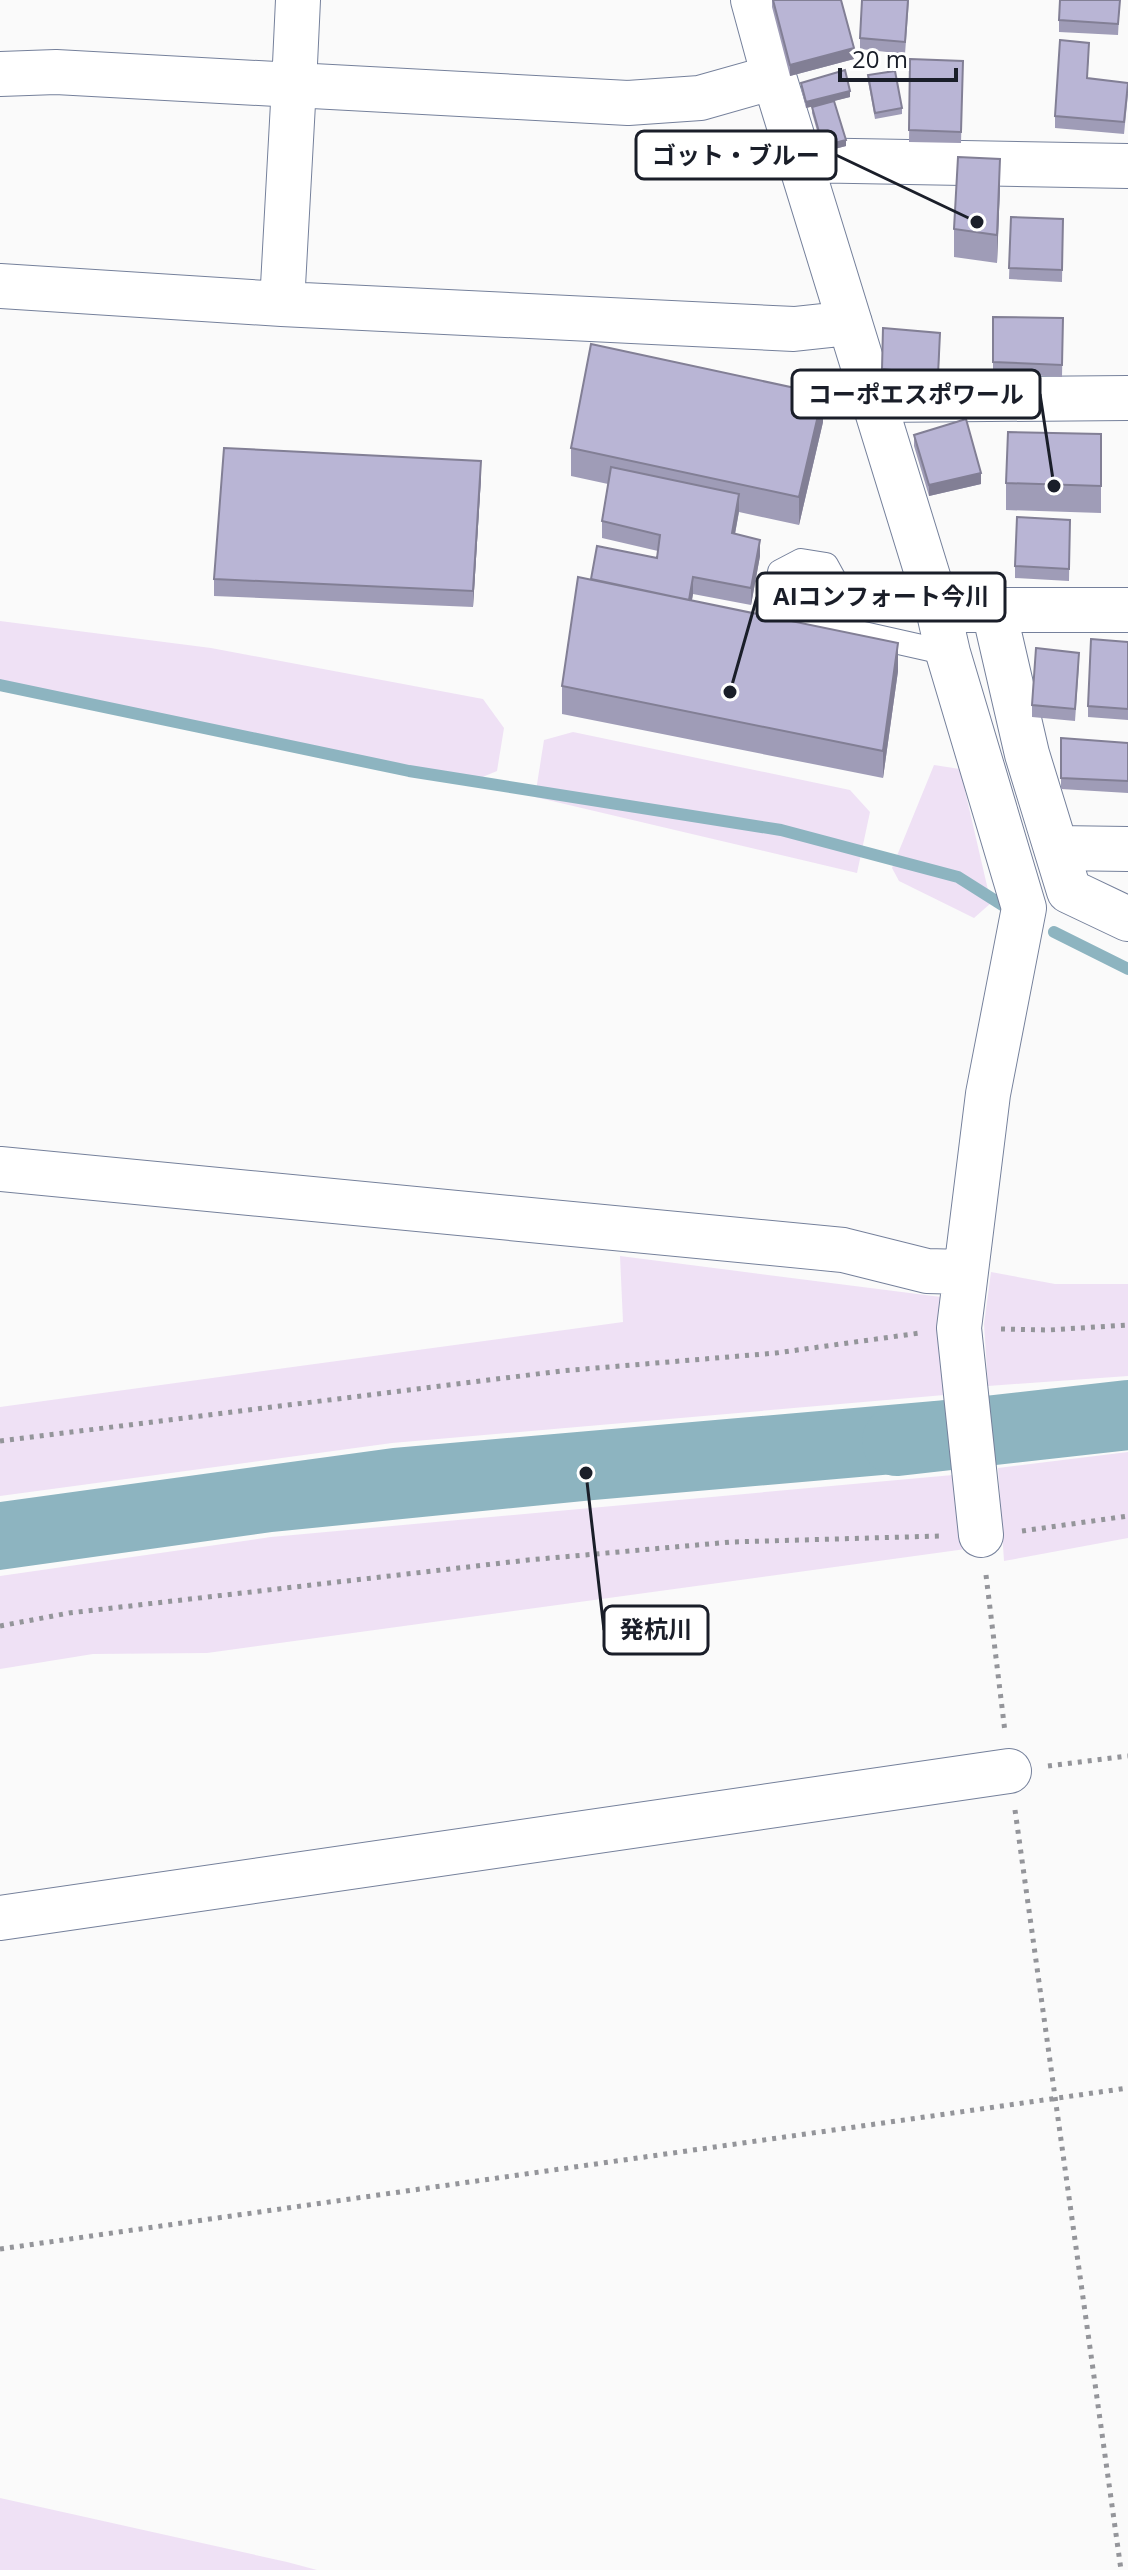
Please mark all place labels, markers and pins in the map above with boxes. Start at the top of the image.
callout: ゴット・ブルー [636,131,836,179]
callout: コーポエスポワール [792,370,1040,418]
callout: AIコンフォート今川 [757,573,1005,621]
callout: 発杭川 [604,1606,708,1654]

